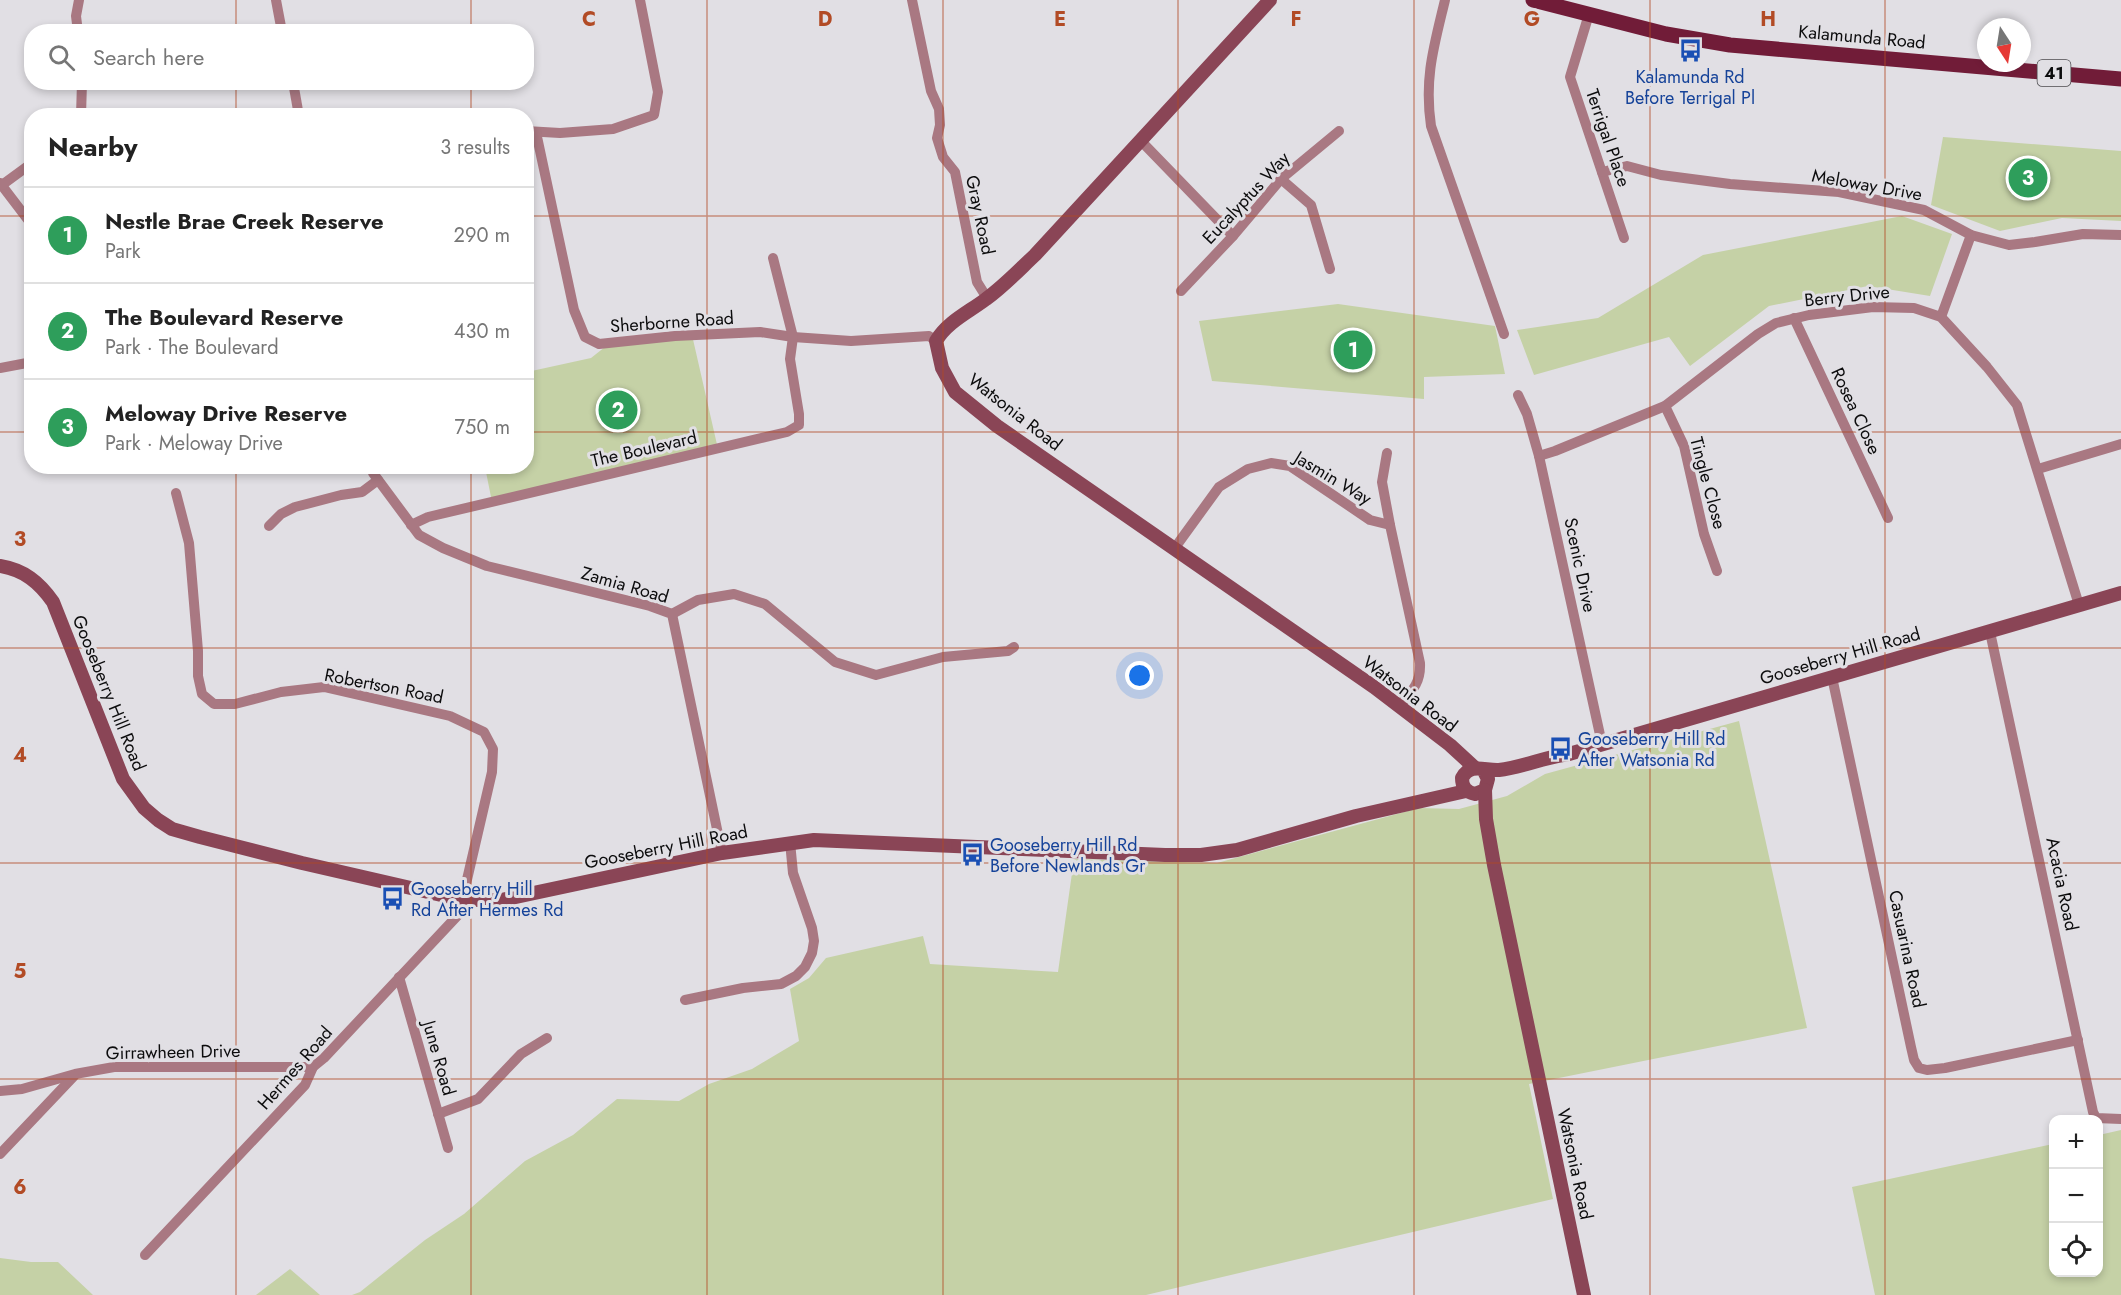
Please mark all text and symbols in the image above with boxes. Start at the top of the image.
text: C [582,5,596,34]
text: D [818,5,832,34]
text: E [1054,5,1066,34]
text: F [1290,5,1302,34]
text: G [1524,5,1540,34]
text: H [1760,5,1776,34]
street label: Kalamunda Road [1797,18,1927,56]
north arrow [1977,18,2031,72]
search box [24,24,534,90]
bus stop icon: Kalamunda Rd Before Terrigal Pl [1677,38,1703,64]
icon: search [45,41,78,74]
text: Search here [93,41,204,73]
road number: 41 [2038,60,2070,86]
place label: Kalamunda Rd Before Terrigal Pl [1625,64,1755,111]
street label: Terrigal Place [1579,86,1637,190]
text: Nearby [48,128,137,166]
text: 3 results [440,133,510,162]
street label: Eucalyptus Way [1196,146,1296,250]
pin: 3 [2008,156,2048,201]
street label: Meloway Drive [1810,162,1924,208]
street label: Gray Road [959,173,1001,257]
text: Nestle Brae Creek Reserve [105,205,384,237]
text: 1 [62,221,73,250]
text: 290 m [454,221,510,250]
text: Park [105,237,141,266]
street label: Berry Drive [1803,279,1891,313]
text: The Boulevard Reserve [105,301,343,333]
street label: Sherborne Road [609,305,735,339]
text: 2 [61,317,74,346]
text: 430 m [454,317,510,346]
pin: 1 [1334,328,1372,372]
text: Park · The Boulevard [105,333,279,362]
street label: Rosea Close [1825,363,1887,459]
street label: Watsonia Road [962,367,1068,457]
pin: 2 [598,388,638,432]
text: Meloway Drive Reserve [105,397,347,429]
text: 3 [61,413,74,442]
text: 750 m [455,413,510,442]
street label: The Boulevard [588,424,700,474]
text: Park · Meloway Drive [105,429,283,458]
street label: Tingle Close [1683,434,1733,532]
street label: Jasmin Way [1288,444,1377,511]
street label: Scenic Drive [1557,515,1603,615]
text: 3 [14,525,26,554]
street label: Zamia Road [578,560,672,610]
street label: Gooseberry Hill Road [66,611,152,775]
street label: Gooseberry Hill Road [1757,621,1923,691]
street label: Watsonia Road [1357,650,1463,738]
your location [1125,661,1154,690]
street label: Robertson Road [322,662,446,710]
place label: Gooseberry Hill Rd After Watsonia Rd [1578,726,1725,773]
bus stop icon: Gooseberry Hill Rd After Watsonia Rd [1547,736,1573,762]
text: 4 [13,741,27,770]
street label: Gooseberry Hill Road [582,818,750,876]
place label: Gooseberry Hill Rd Before Newlands Gr [990,832,1146,879]
street label: Acacia Road [2039,835,2085,933]
bus stop icon: Gooseberry Hill Rd Before Newlands Gr [959,842,985,868]
place label: Gooseberry Hill Rd After Hermes Rd [411,876,564,923]
bus stop icon: Gooseberry Hill Rd After Hermes Rd [380,886,406,912]
street label: Casuarina Road [1882,888,1932,1010]
text: 5 [14,957,27,986]
street label: June Road [415,1016,462,1098]
street label: Hermes Road [251,1021,339,1115]
street label: Girrawheen Drive [105,1038,241,1066]
street label: Watsonia Road [1551,1106,1599,1222]
map controls [2049,1115,2103,1277]
button: + [2049,1115,2103,1169]
button: − [2049,1169,2103,1223]
text: 6 [13,1173,27,1202]
button: locate [2049,1223,2103,1277]

